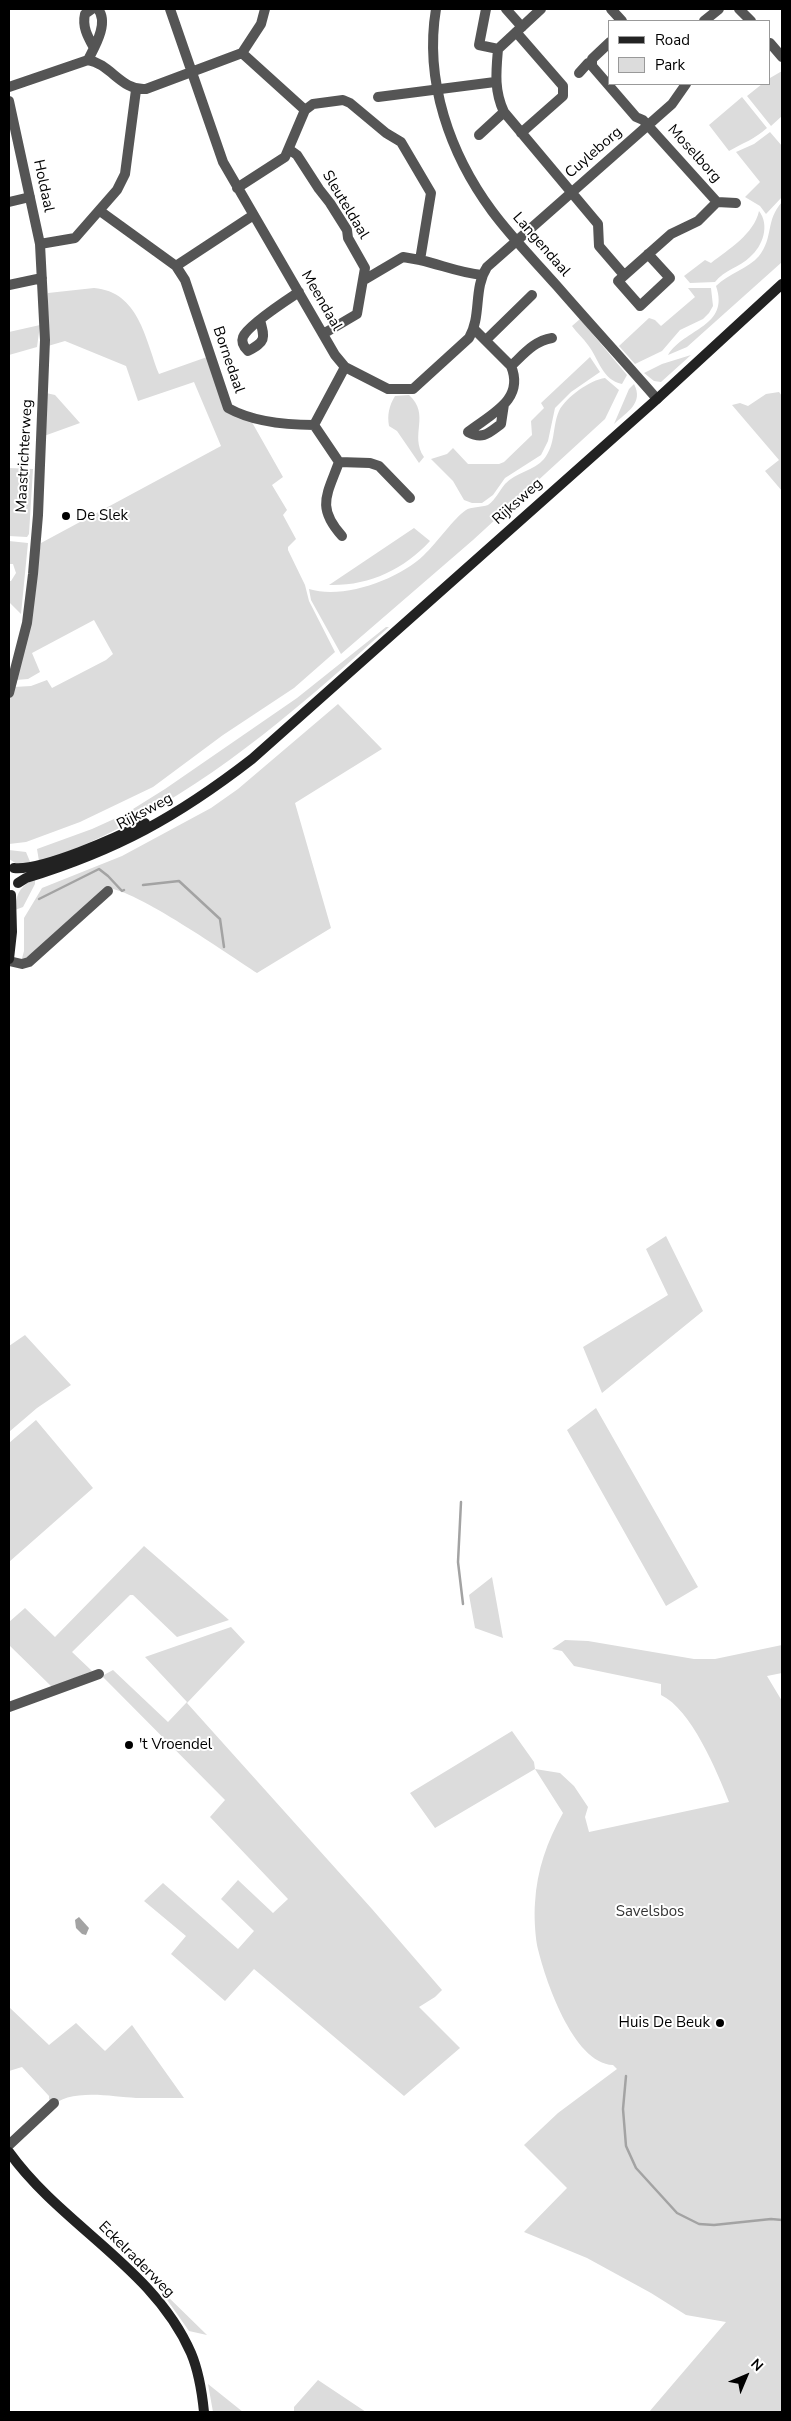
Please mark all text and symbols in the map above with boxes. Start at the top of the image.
legend [608,20,771,85]
text: Road [655,30,690,50]
text: Park [655,55,685,75]
street label: Moselborg [663,121,725,187]
street label: Cuyleborg [562,123,626,183]
street label: Holdaal [29,158,57,214]
street label: Sleuteldaal [318,168,372,242]
street label: Langendaal [508,209,574,281]
street label: Meendaal [297,268,345,334]
street label: Bornedaal [208,324,248,396]
street label: Maastrichterweg [13,399,37,513]
street label: Rijksweg [489,475,547,529]
place label: De Slek [76,507,128,525]
marker: De Slek [60,510,72,522]
street label: Rijksweg [114,790,176,834]
place label: 't Vroendel [139,1736,212,1754]
marker: 't Vroendel [123,1739,135,1751]
park label: Savelsbos [616,1903,684,1921]
place label: Huis De Beuk [619,2014,710,2032]
marker: Huis De Beuk [714,2017,726,2029]
street label: Eckelraderweg [94,2218,178,2302]
north arrow [721,2351,771,2401]
text: N [747,2355,767,2375]

